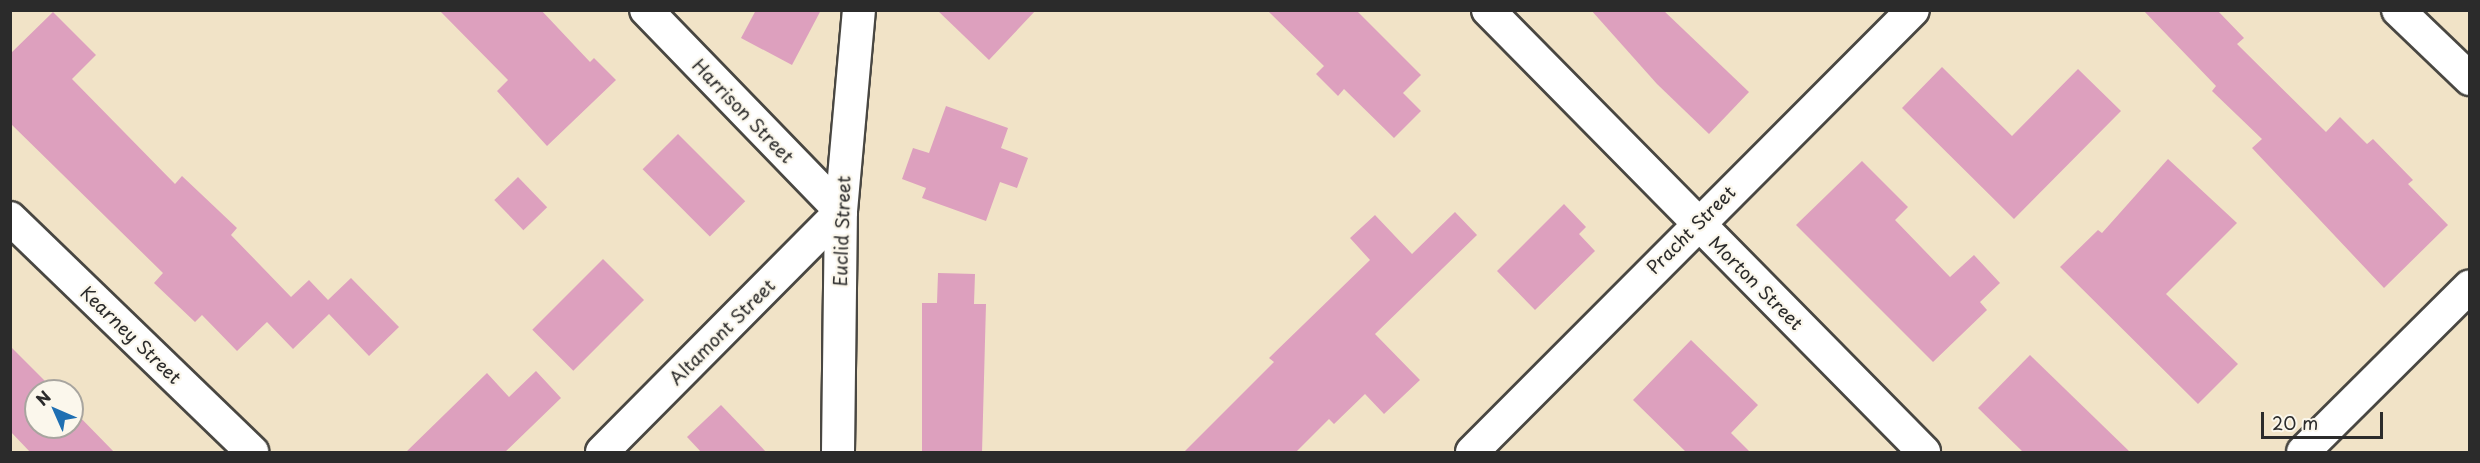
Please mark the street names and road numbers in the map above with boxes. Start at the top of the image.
street label: Harrison Street [688,55,798,167]
street label: Euclid Street [829,175,855,287]
street label: Pracht Street [1642,181,1740,279]
street label: Morton Street [1705,232,1807,334]
street label: Altamont Street [665,275,779,389]
street label: Kearney Street [76,282,186,388]

